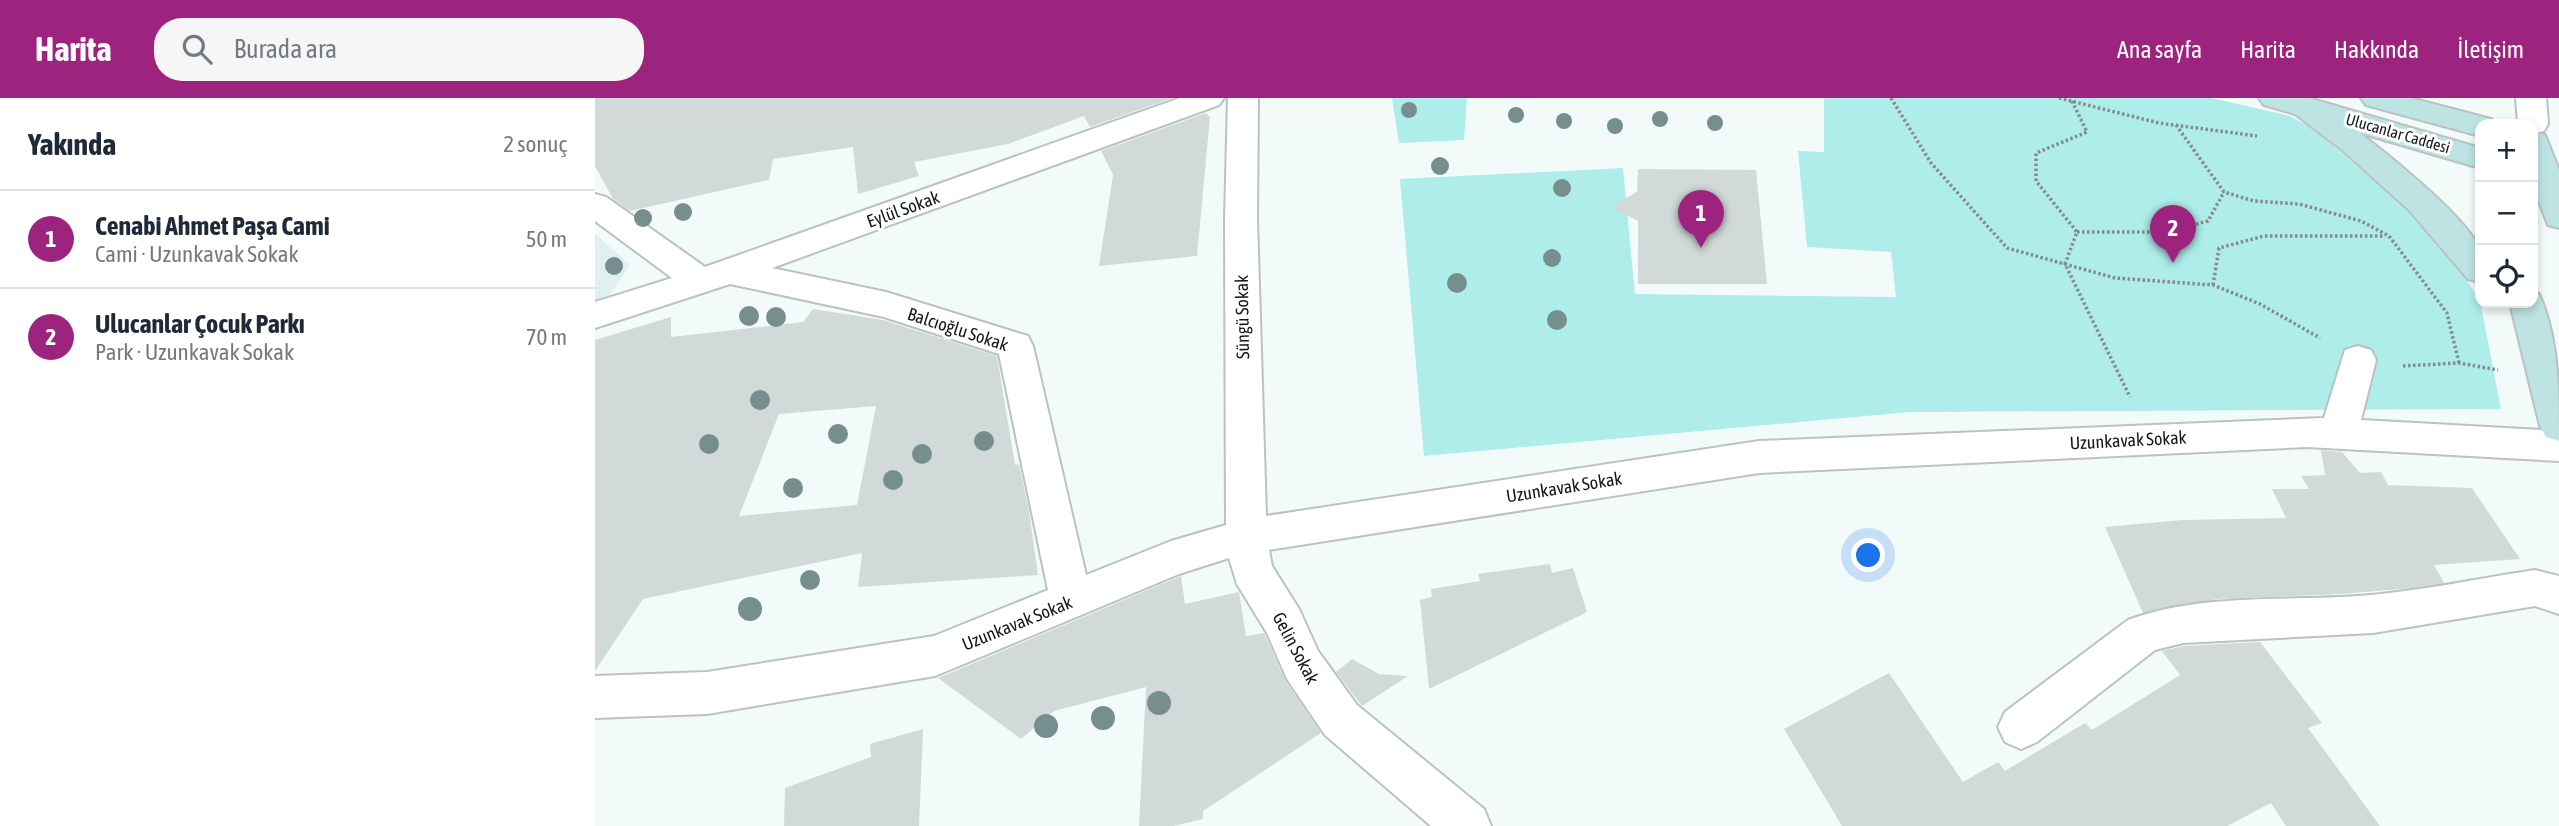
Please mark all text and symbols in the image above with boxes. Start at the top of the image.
search box [154,18,644,81]
text: Harita [35,30,112,68]
icon: search [178,30,216,68]
text: Burada ara [234,34,337,64]
text: Ana sayfa [2117,36,2202,63]
text: Harita [2240,36,2296,63]
text: Hakkında [2334,36,2419,63]
text: İletişim [2457,36,2524,63]
street label: Ulucanlar Caddesi [2344,110,2452,156]
map controls [2475,119,2538,308]
button: + [2475,119,2538,182]
text: Yakında [28,127,116,161]
text: 2 sonuç [503,131,567,157]
button: − [2475,182,2538,245]
street label: Eylül Sokak [864,186,942,232]
pin: 1 [1678,190,1724,248]
pin: 2 [2150,205,2196,263]
text: Cenabi Ahmet Paşa Cami [95,211,330,241]
text: 1 [46,226,56,252]
text: 50 m [526,226,567,252]
text: Cami · Uzunkavak Sokak [95,241,299,267]
button: locate [2475,245,2538,308]
street label: Süngü Sokak [1231,275,1253,359]
street label: Balcıoğlu Sokak [905,303,1011,355]
text: Ulucanlar Çocuk Parkı [95,309,305,339]
text: 2 [46,324,56,350]
text: 70 m [526,324,567,350]
text: Park · Uzunkavak Sokak [95,339,294,365]
street label: Uzunkavak Sokak [2069,426,2187,454]
street label: Uzunkavak Sokak [1505,467,1624,507]
your location [1851,538,1885,572]
street label: Uzunkavak Sokak [959,591,1075,655]
street label: Gelin Sokak [1268,609,1324,687]

